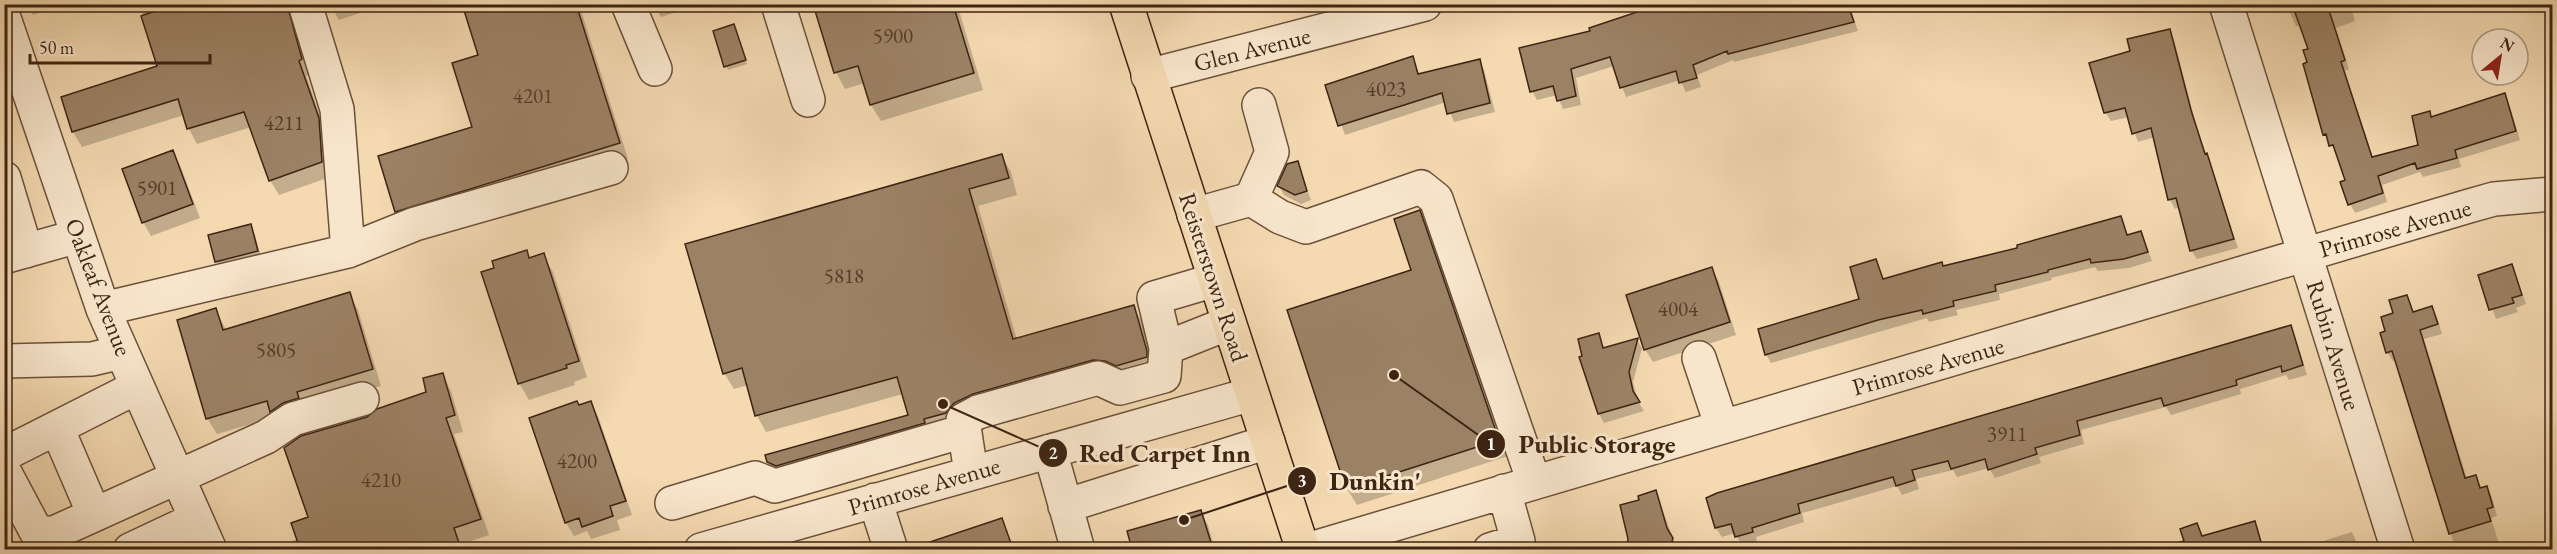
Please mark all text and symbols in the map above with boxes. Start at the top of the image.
street label: Glen Avenue [1191,20,1313,78]
house number: 5900 [873,22,913,49]
scale bar [30,27,210,65]
north arrow [2470,27,2530,87]
text: N [2496,32,2518,57]
text: 50 m [39,36,74,59]
house number: 4023 [1366,75,1406,102]
house number: 4201 [513,82,553,109]
house number: 4211 [264,109,304,136]
house number: 5901 [137,174,177,201]
street label: Reisterstown Road [1172,189,1256,366]
street label: Primrose Avenue [2316,192,2474,264]
street label: Oakleaf Avenue [59,214,139,360]
house number: 5818 [824,262,864,289]
street label: Rubin Avenue [2300,276,2368,414]
house number: 4004 [1658,295,1699,322]
street label: Primrose Avenue [1849,330,2007,402]
house number: 5805 [256,336,296,363]
house number: 3911 [1987,420,2027,447]
callout: Public Storage [1476,422,1688,466]
text: Public Storage [1518,427,1676,461]
callout: Red Carpet Inn [1038,431,1263,475]
text: 1 [1486,432,1496,455]
text: Red Carpet Inn [1079,436,1251,470]
text: 2 [1048,441,1058,464]
house number: 4200 [557,447,597,474]
street label: Primrose Avenue [845,450,1003,522]
callout: Dunkin' [1287,459,1433,503]
text: Dunkin' [1329,464,1421,498]
house number: 4210 [361,466,401,493]
text: 3 [1297,469,1307,492]

